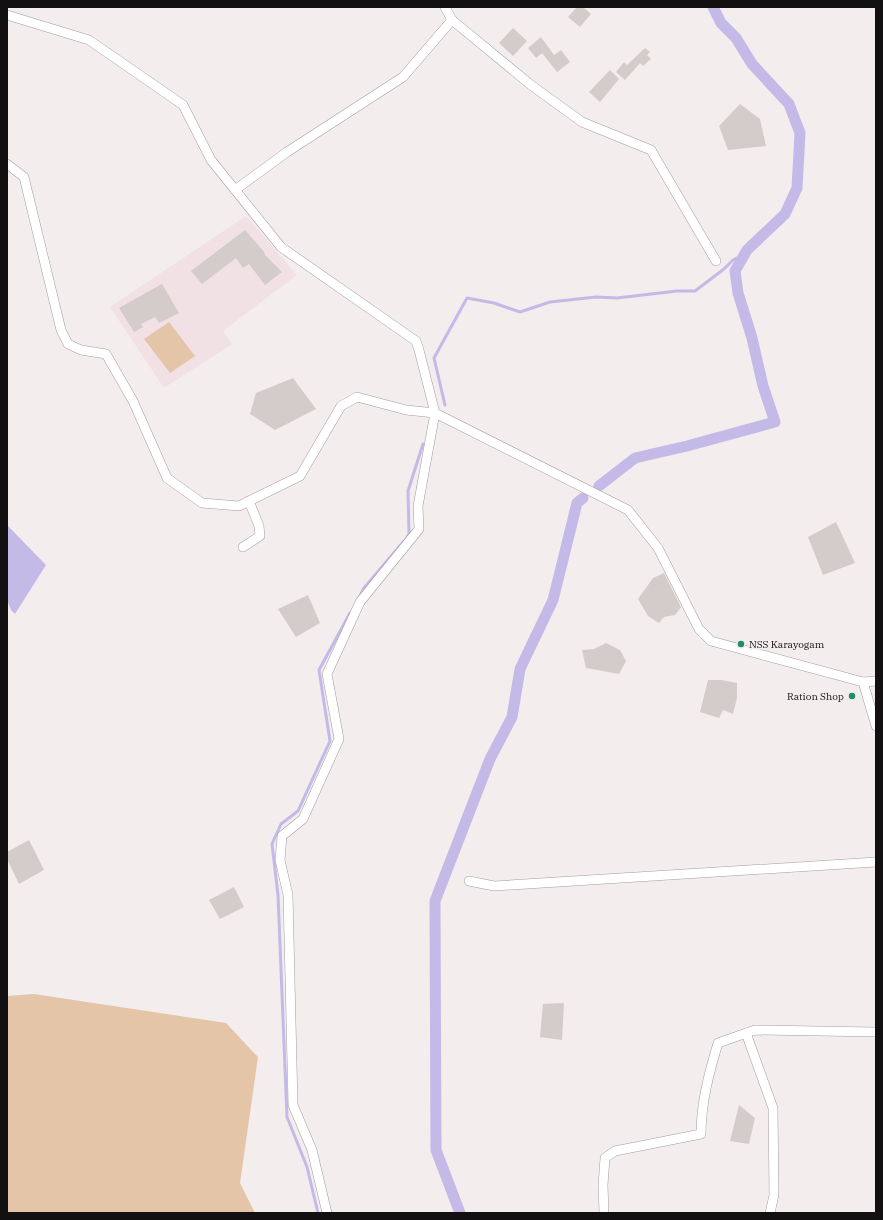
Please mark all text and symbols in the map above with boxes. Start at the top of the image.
place label: NSS Karayogam [749,638,825,651]
marker: NSS Karayogam [736,639,746,649]
place label: Ration Shop [787,690,844,703]
marker: Ration Shop [847,691,857,701]

